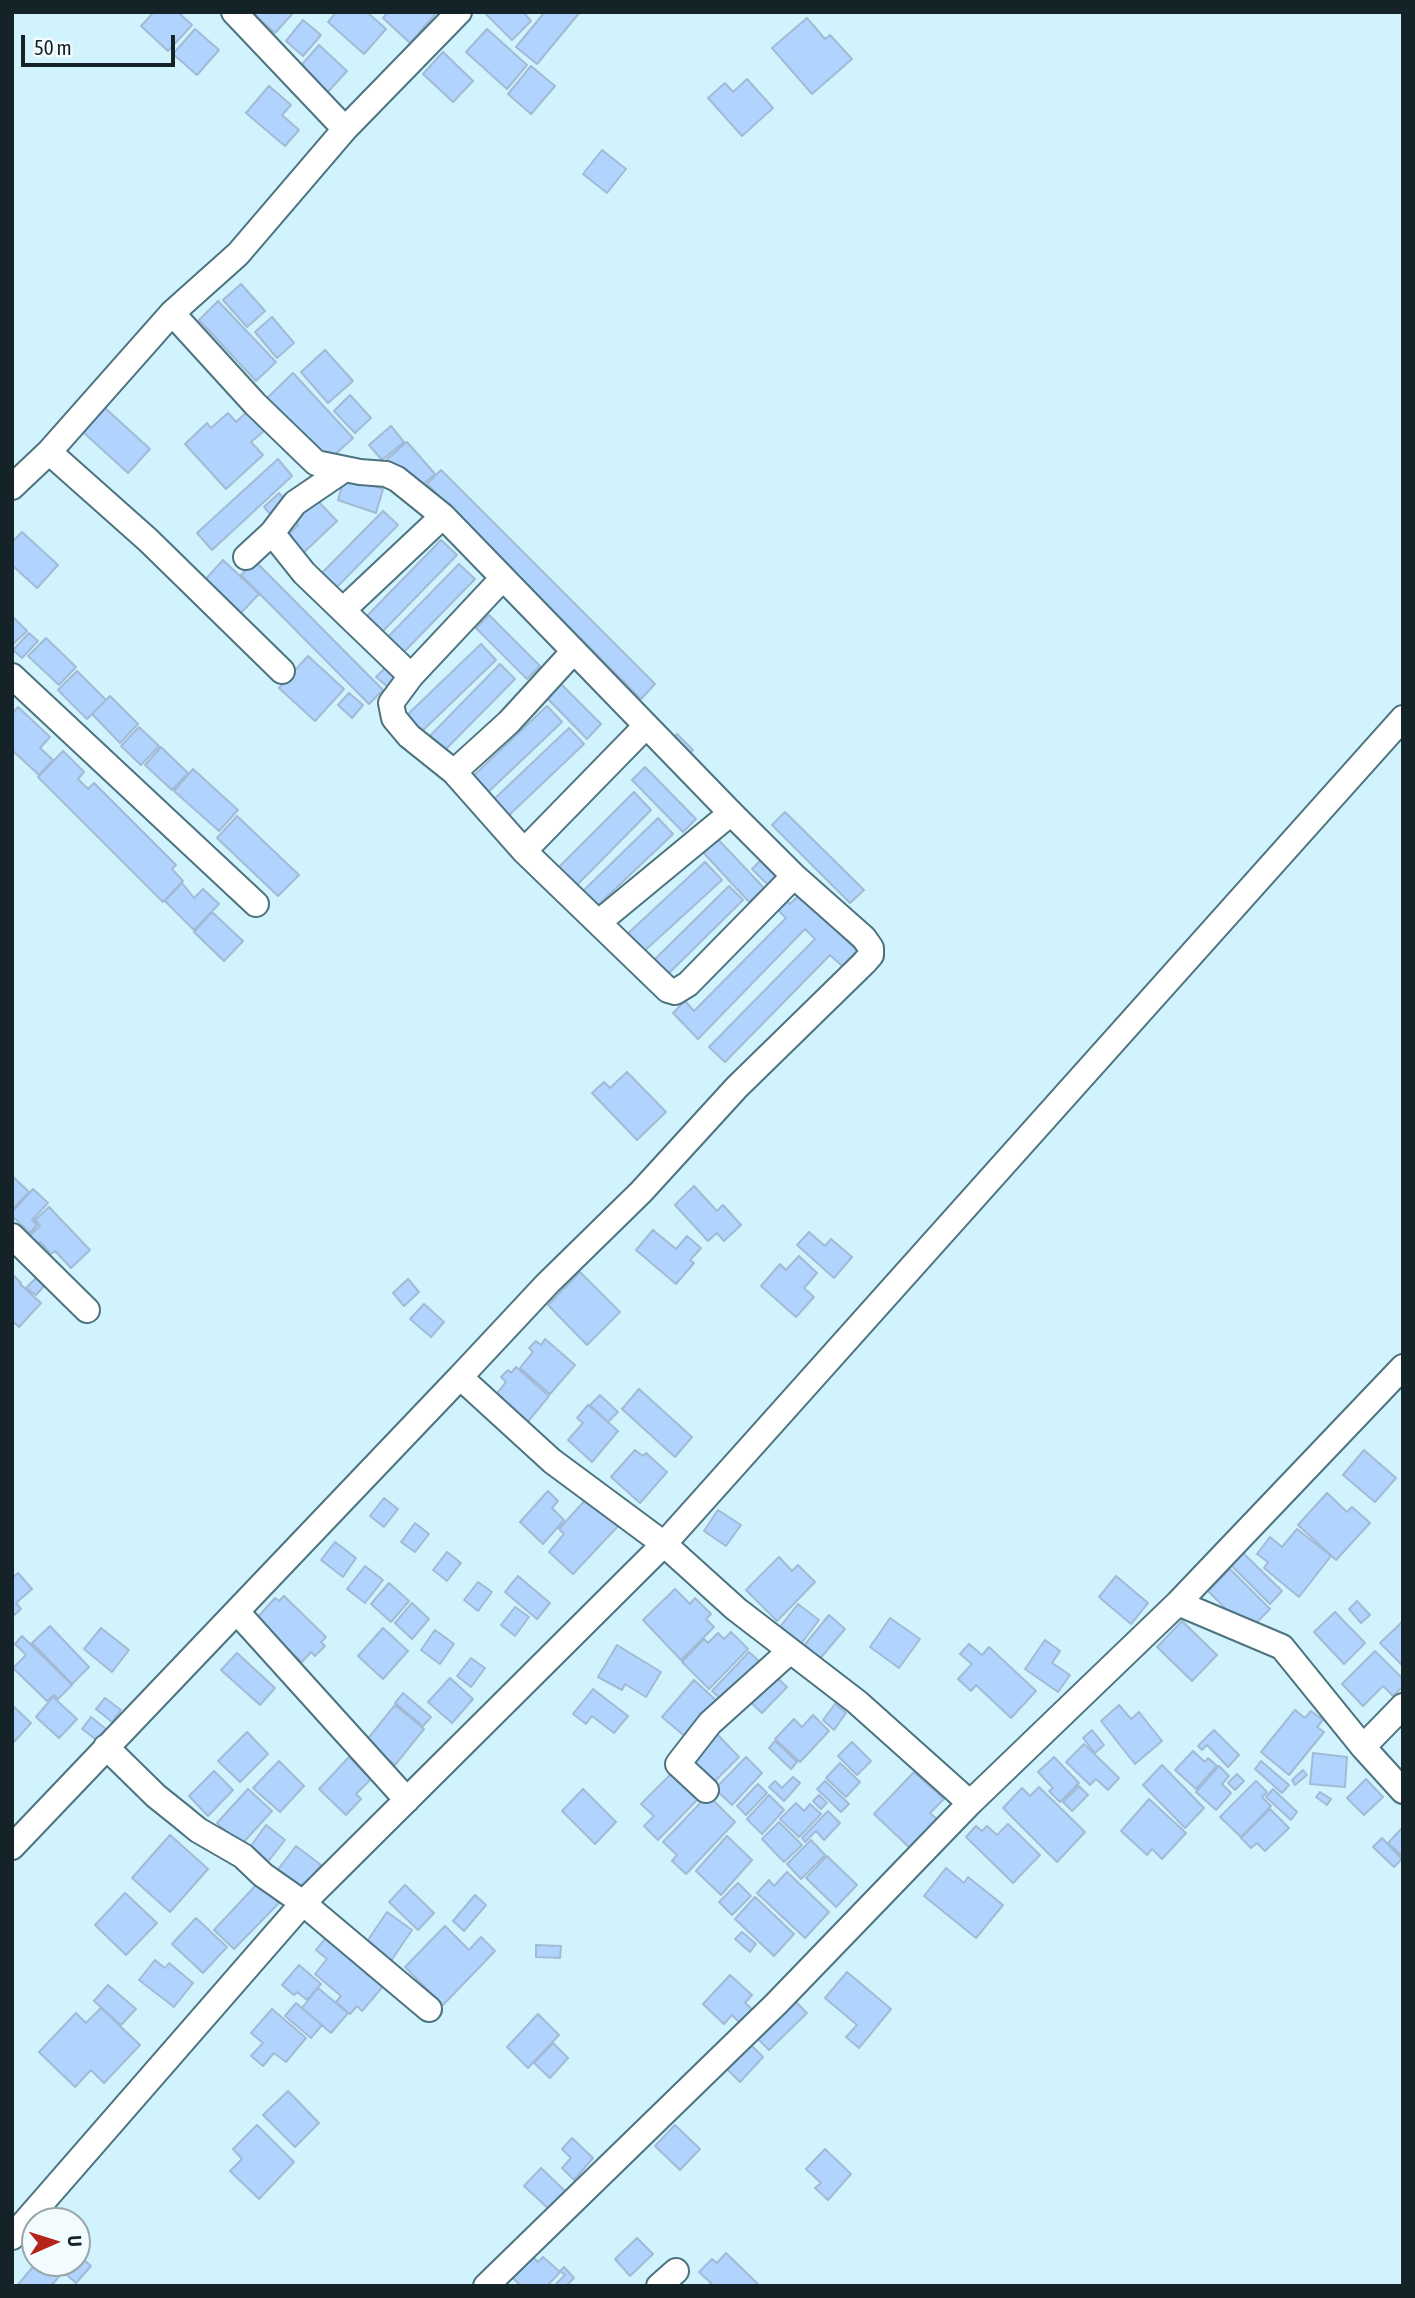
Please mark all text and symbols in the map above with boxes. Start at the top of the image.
scale bar [24,21,178,65]
text: 50 m [34,35,72,59]
north arrow [21,2207,91,2277]
text: U [64,2235,86,2247]

